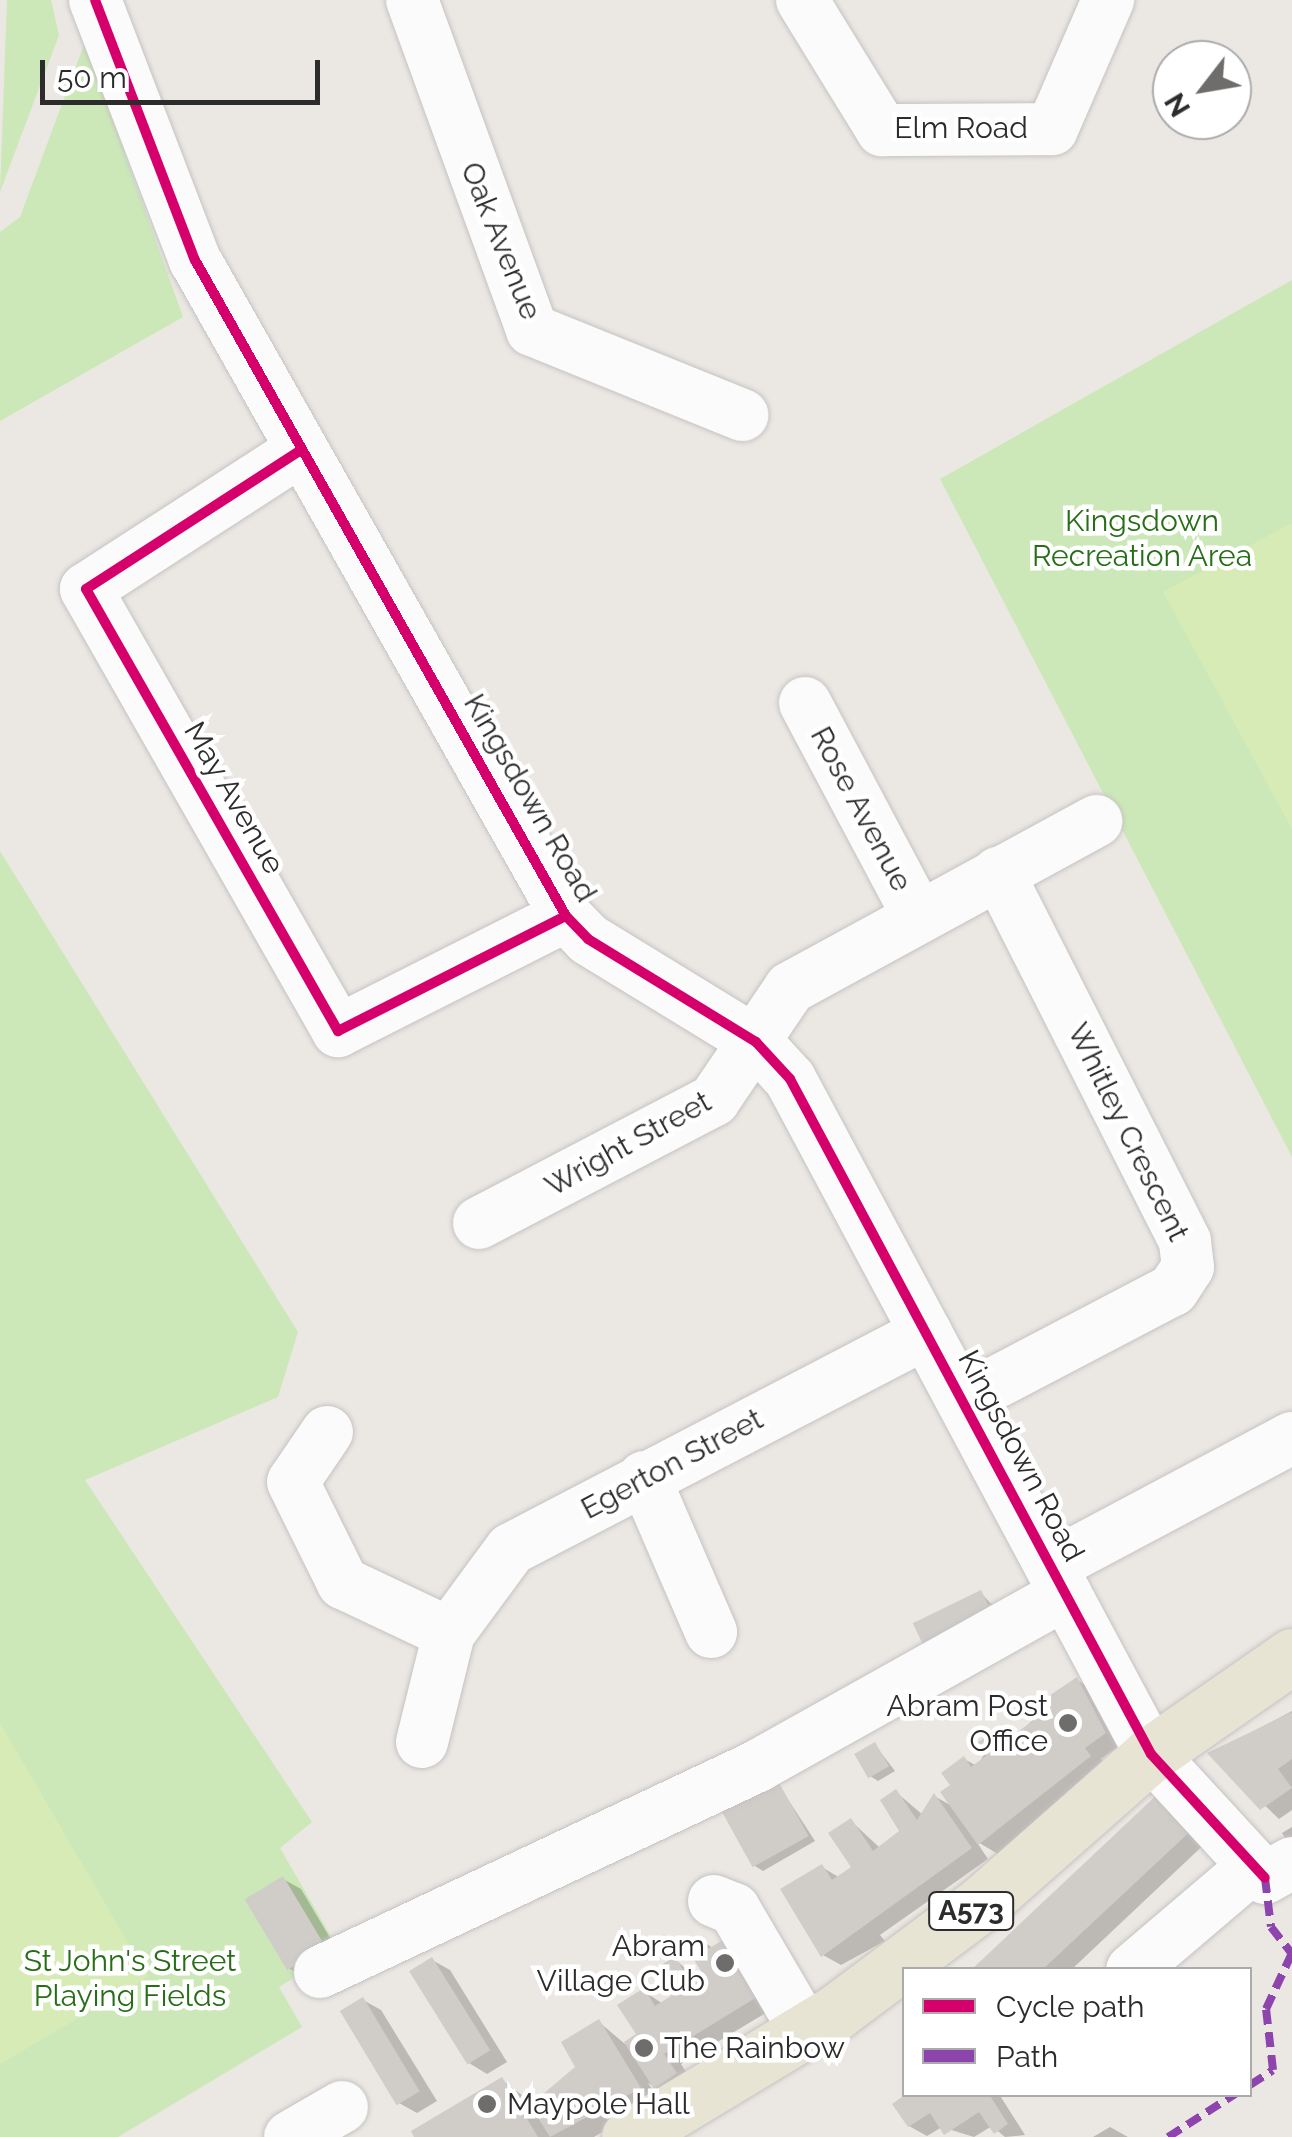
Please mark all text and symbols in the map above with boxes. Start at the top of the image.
scale bar [45,40,325,102]
north arrow [1152,40,1252,140]
text: 50 m [57,60,127,95]
text: N [1158,87,1197,122]
street label: Elm Road [894,110,1028,146]
street label: Oak Avenue [453,157,549,325]
park label: Kingsdown Recreation Area [1032,503,1252,574]
street label: Kingsdown Road [456,688,604,908]
street label: May Avenue [176,715,292,881]
street label: Rose Avenue [802,720,920,898]
street label: Whitley Crescent [1059,1017,1197,1247]
street label: Wright Street [539,1084,717,1204]
street label: Kingsdown Road [950,1344,1092,1568]
street label: Egerton Street [575,1401,769,1527]
place label: Abram Post Office [886,1688,1048,1758]
marker: Abram Post Office [1057,1712,1079,1734]
road number: A573 [926,1888,1016,1934]
place label: Abram Village Club [537,1928,705,1998]
park label: St John's Street Playing Fields [23,1943,237,2014]
marker: Abram Village Club [714,1952,736,1974]
legend [902,1967,1252,2097]
text: Cycle path [996,1989,1144,2024]
place label: The Rainbow [664,2030,845,2066]
marker: The Rainbow [633,2037,655,2059]
text: Path [996,2039,1058,2074]
place label: Maypole Hall [507,2086,690,2122]
marker: Maypole Hall [476,2093,498,2115]

